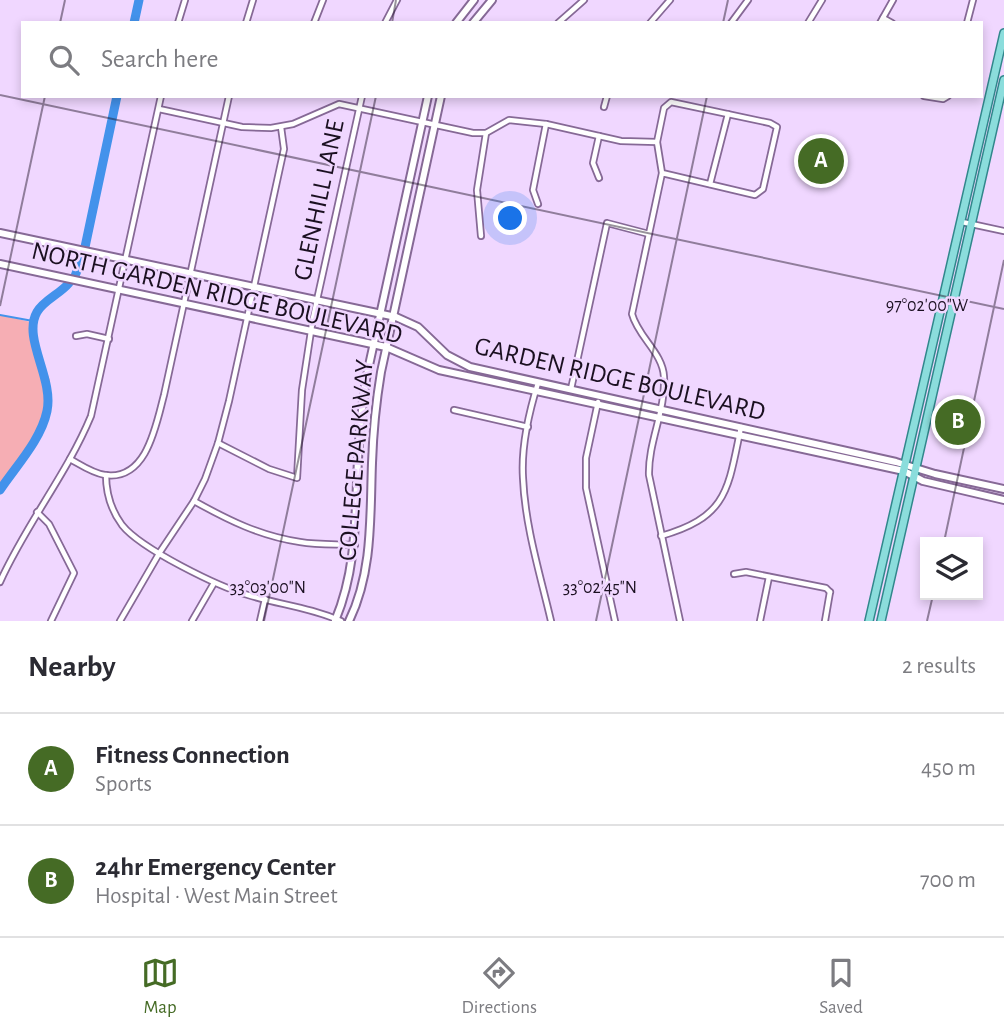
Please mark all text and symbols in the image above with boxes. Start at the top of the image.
search box [21,21,983,98]
icon: search [45,41,83,79]
text: Search here [101,46,219,72]
street label: GLENHILL LANE [289,117,349,283]
pin: A [798,135,844,187]
your location [493,201,527,235]
street label: NORTH GARDEN RIDGE BOULEVARD [29,238,405,348]
text: 97°02'00"W [886,297,968,315]
street label: GARDEN RIDGE BOULEVARD [472,333,768,425]
street label: COLLEGE PARKWAY [334,358,378,562]
pin: B [935,396,981,448]
map controls [920,537,983,600]
button: layers [920,537,983,600]
text: 33°03'00"N [230,579,306,597]
text: 33°02'45"N [563,579,637,597]
text: Nearby [28,652,116,682]
text: 2 results [902,655,976,678]
text: Fitness Connection [95,742,290,768]
text: A [44,757,58,780]
text: 450 m [921,757,976,780]
text: Sports [95,773,152,796]
text: 24hr Emergency Center [95,854,336,880]
text: B [44,869,58,892]
text: 700 m [920,869,976,892]
text: Hospital · West Main Street [95,885,338,908]
tab: Map [141,954,179,1019]
tab: Directions [461,954,537,1019]
tab: Saved [819,954,863,1019]

